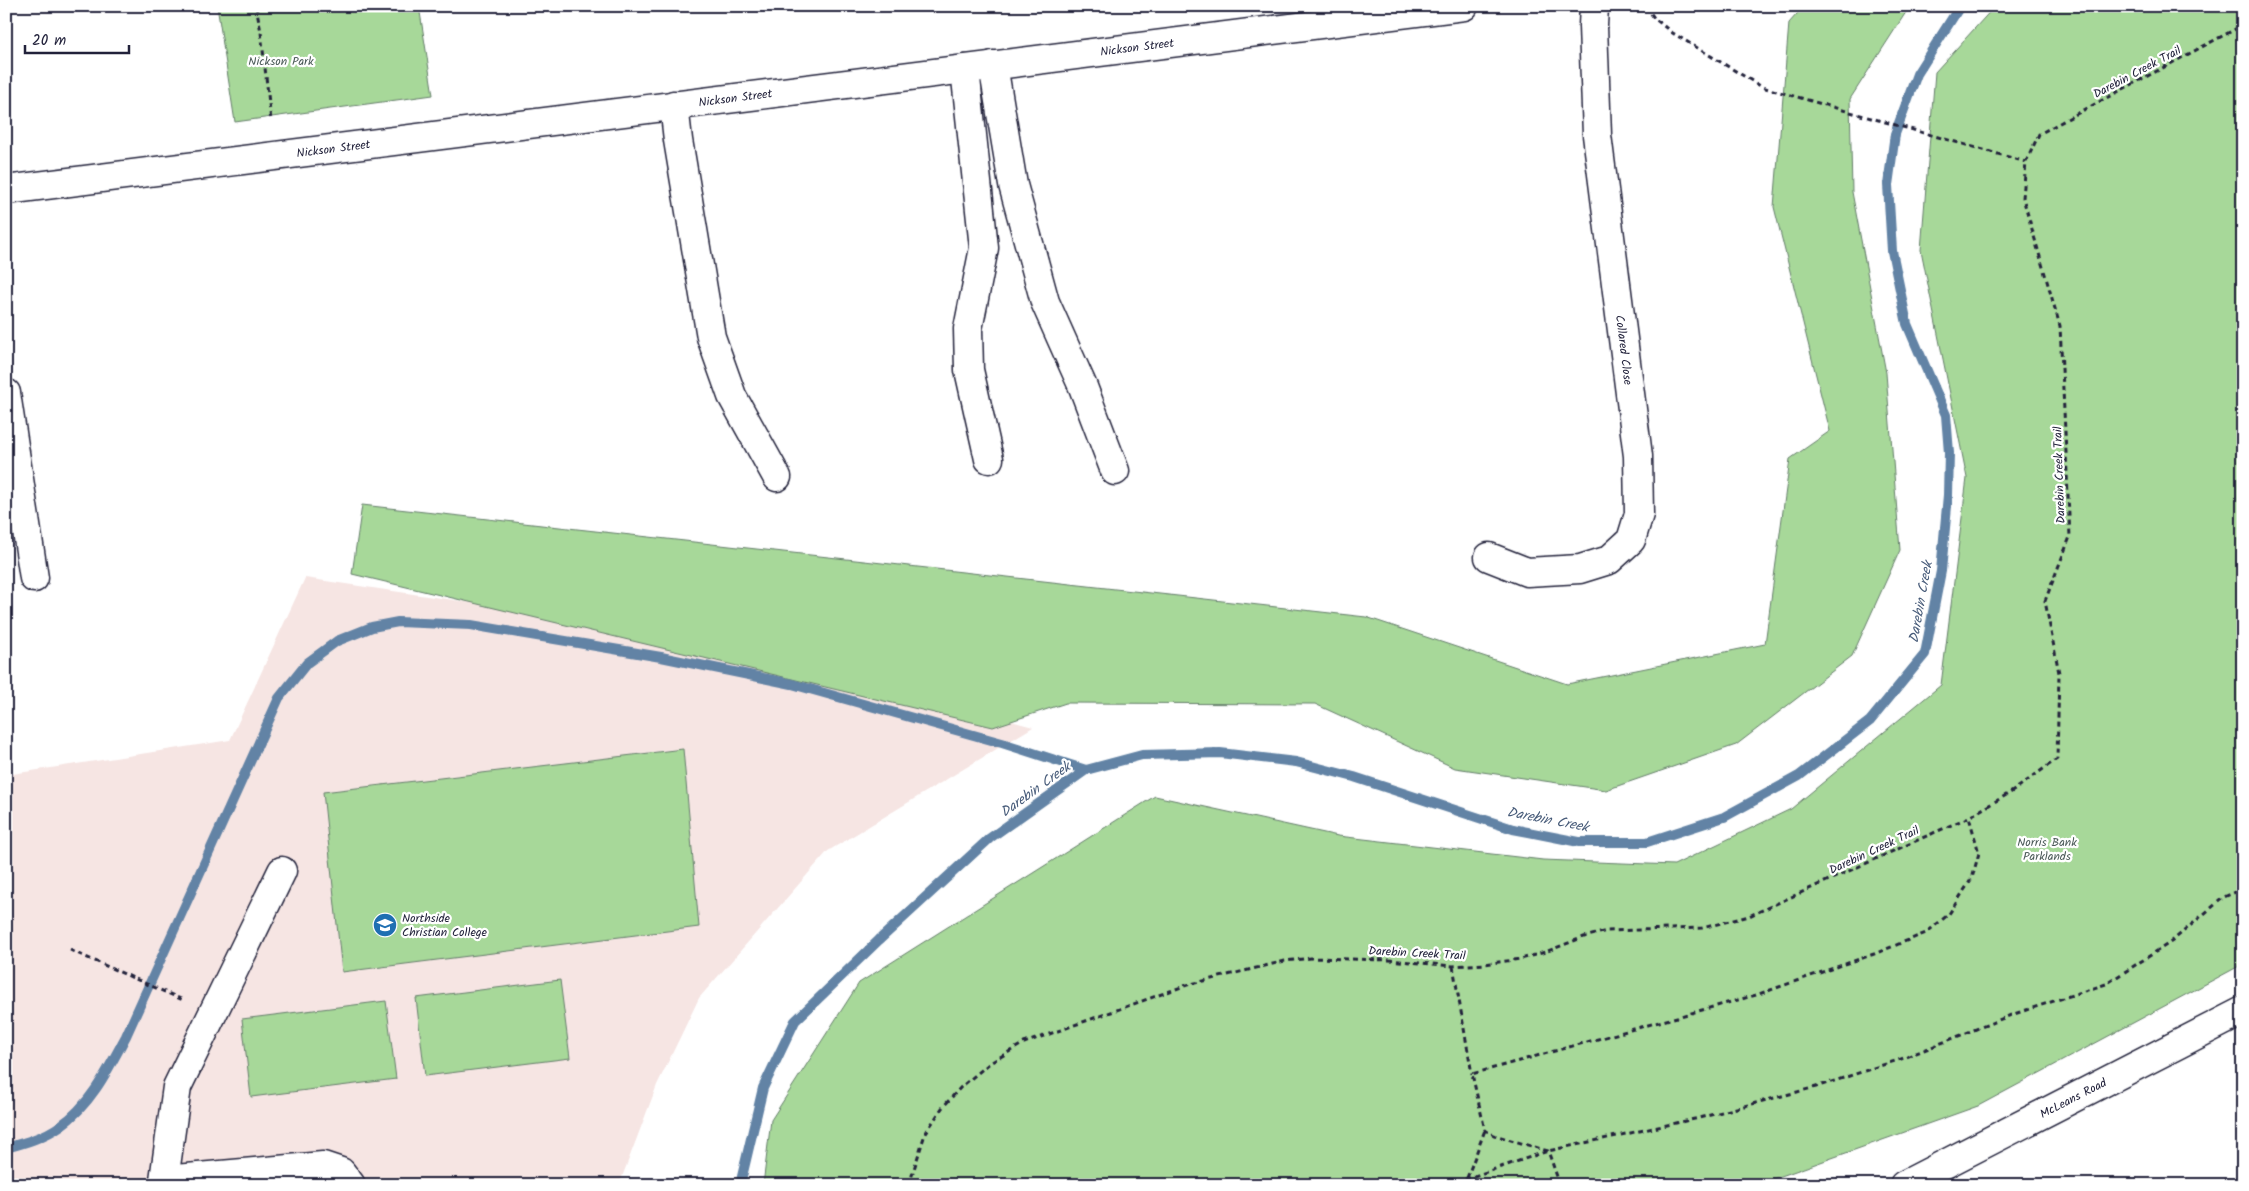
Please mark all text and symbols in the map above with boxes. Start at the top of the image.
scale bar [25,22,129,54]
text: 20 m [32,29,66,53]
street label: Nickson Street [1099,34,1175,62]
street label: Darebin Creek Trail [2090,41,2185,104]
park label: Nickson Park [248,52,314,71]
street label: Nickson Street [697,84,774,113]
street label: Nickson Street [295,135,372,163]
street label: Collared Close [1610,314,1637,387]
street label: Darebin Creek Trail [2048,426,2071,524]
water label: Darebin Creek [1903,557,1939,645]
water label: Darebin Creek [996,755,1077,823]
water label: Darebin Creek [1505,801,1593,839]
street label: Darebin Creek Trail [1826,821,1922,880]
park label: Norris Bank Parklands [2017,833,2077,866]
place label: Northside Christian College [402,909,488,942]
school or university icon: Northside Christian College [372,912,398,938]
street label: Darebin Creek Trail [1368,941,1466,966]
street label: McLeans Road [2037,1073,2111,1124]

